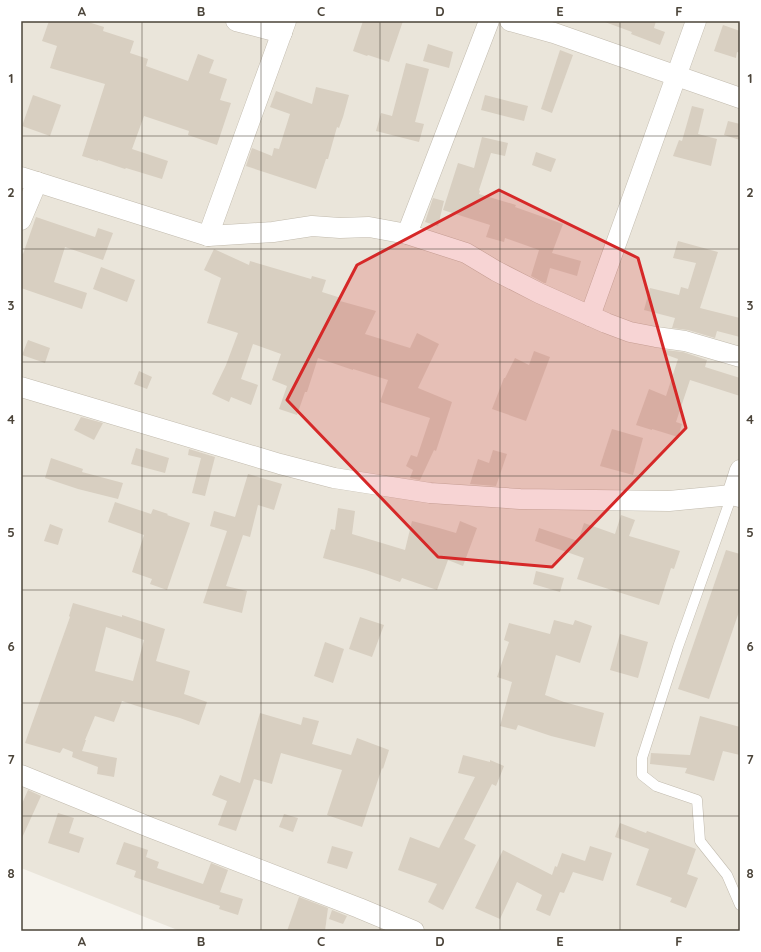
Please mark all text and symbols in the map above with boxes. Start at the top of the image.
text: A [78,3,87,19]
text: B [197,3,205,19]
text: C [317,3,325,19]
text: D [435,3,445,19]
text: E [556,3,564,19]
text: F [675,3,683,19]
text: 1 [8,70,14,86]
text: 1 [747,70,753,86]
text: 2 [7,184,15,200]
text: 2 [746,184,754,200]
text: 3 [8,297,15,313]
text: 3 [747,297,754,313]
text: 4 [7,411,15,427]
text: 4 [746,411,754,427]
text: 5 [7,524,15,540]
text: 5 [746,524,754,540]
text: 6 [7,638,15,654]
text: 6 [746,638,754,654]
text: 7 [7,751,15,767]
text: 7 [746,751,754,767]
text: 8 [7,865,15,881]
text: 8 [746,865,754,881]
text: A [78,933,87,949]
text: B [197,933,205,949]
text: C [317,933,325,949]
text: D [435,933,445,949]
text: E [556,933,564,949]
text: F [675,933,683,949]

